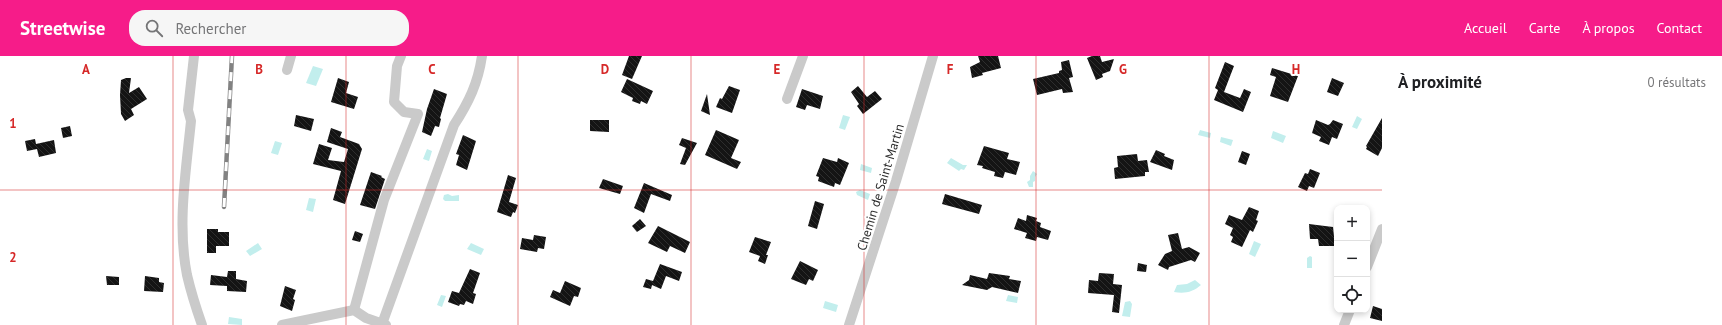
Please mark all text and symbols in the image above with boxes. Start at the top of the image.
search box [129,10,409,46]
text: Streetwise [20,16,105,40]
icon: search [143,17,165,39]
text: Rechercher [175,19,246,38]
text: Accueil [1464,19,1507,37]
text: Carte [1529,19,1560,37]
text: À propos [1582,19,1635,37]
text: Contact [1657,19,1702,37]
text: A [82,61,90,78]
text: B [255,61,263,78]
text: C [428,61,436,78]
text: D [601,61,609,78]
text: E [774,61,781,78]
text: F [947,61,954,78]
text: G [1119,61,1127,78]
text: H [1292,61,1300,78]
text: À proximité [1398,71,1482,93]
text: 0 résultats [1647,74,1706,91]
text: 1 [9,115,17,132]
street label: Chemin de Saint-Martin [853,122,908,253]
map controls [1334,205,1370,313]
button: + [1334,205,1370,241]
button: − [1334,241,1370,277]
text: 2 [9,249,17,266]
button: locate [1334,277,1370,313]

